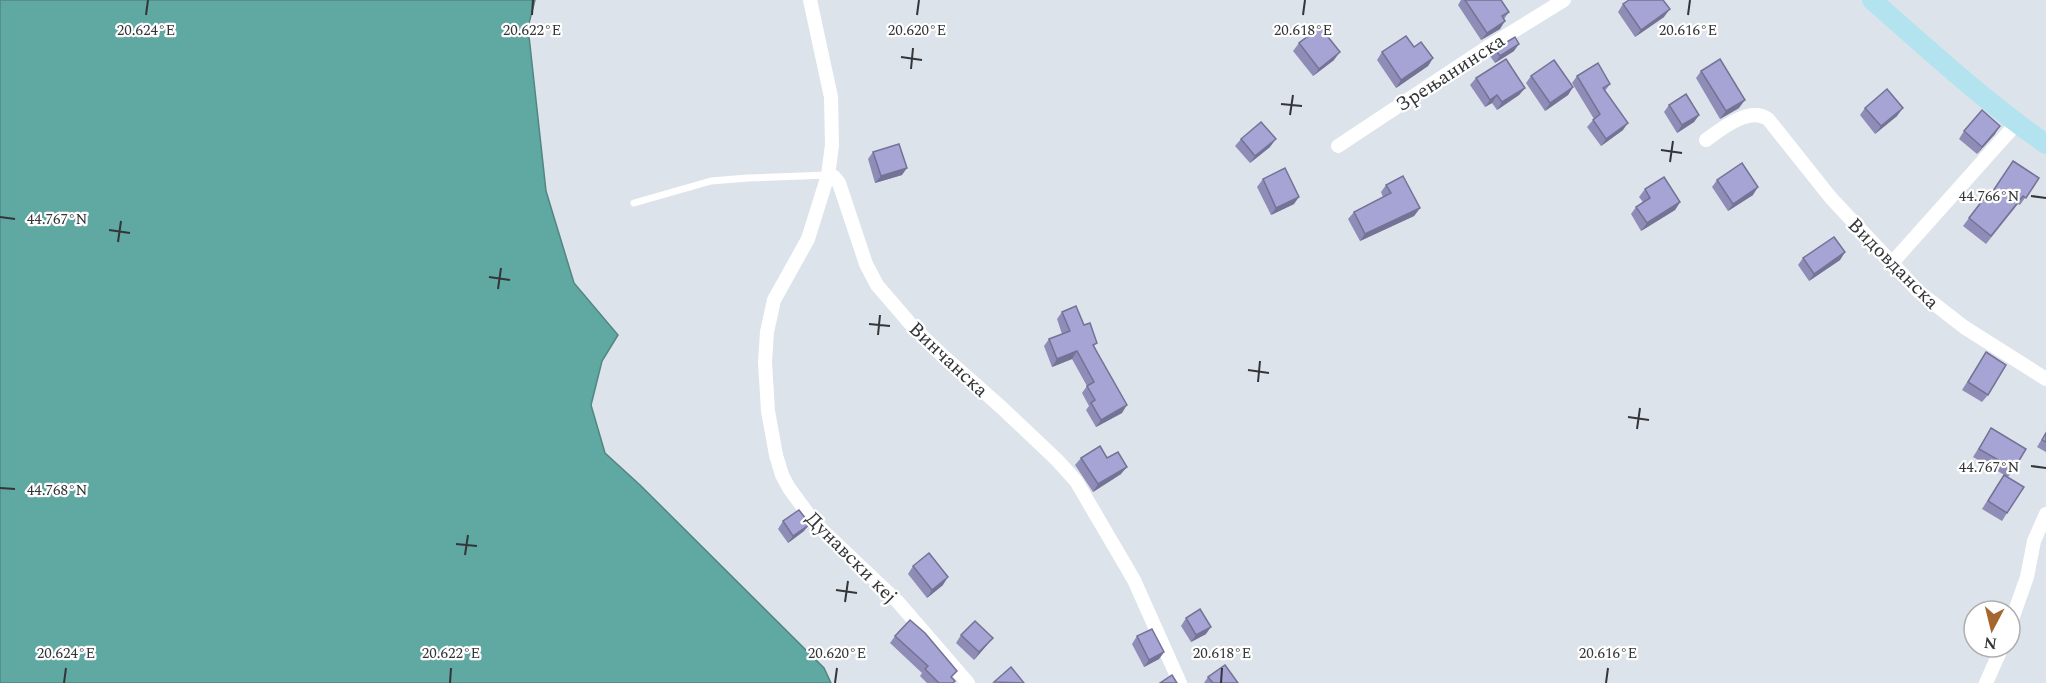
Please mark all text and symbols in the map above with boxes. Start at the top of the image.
text: 20.624°E [117,19,175,42]
text: 20.622°E [503,19,561,42]
text: 20.620°E [888,19,946,42]
text: 20.618°E [1274,19,1332,42]
text: 20.616°E [1659,19,1717,42]
street label: Зрењанинска [1390,26,1511,120]
text: 44.766°N [1959,185,2019,208]
text: 44.767°N [27,208,87,231]
street label: Видовданска [1840,211,1946,317]
street label: Винчанска [902,315,995,405]
text: 44.767°N [1959,456,2019,479]
text: 44.768°N [27,479,87,502]
street label: Дунавски кеј [798,505,904,611]
north arrow [1962,599,2022,659]
text: N [1982,630,1998,656]
text: 20.624°E [37,642,95,665]
text: 20.622°E [422,642,480,665]
text: 20.620°E [808,642,866,665]
text: 20.618°E [1193,642,1251,665]
text: 20.616°E [1579,642,1637,665]

